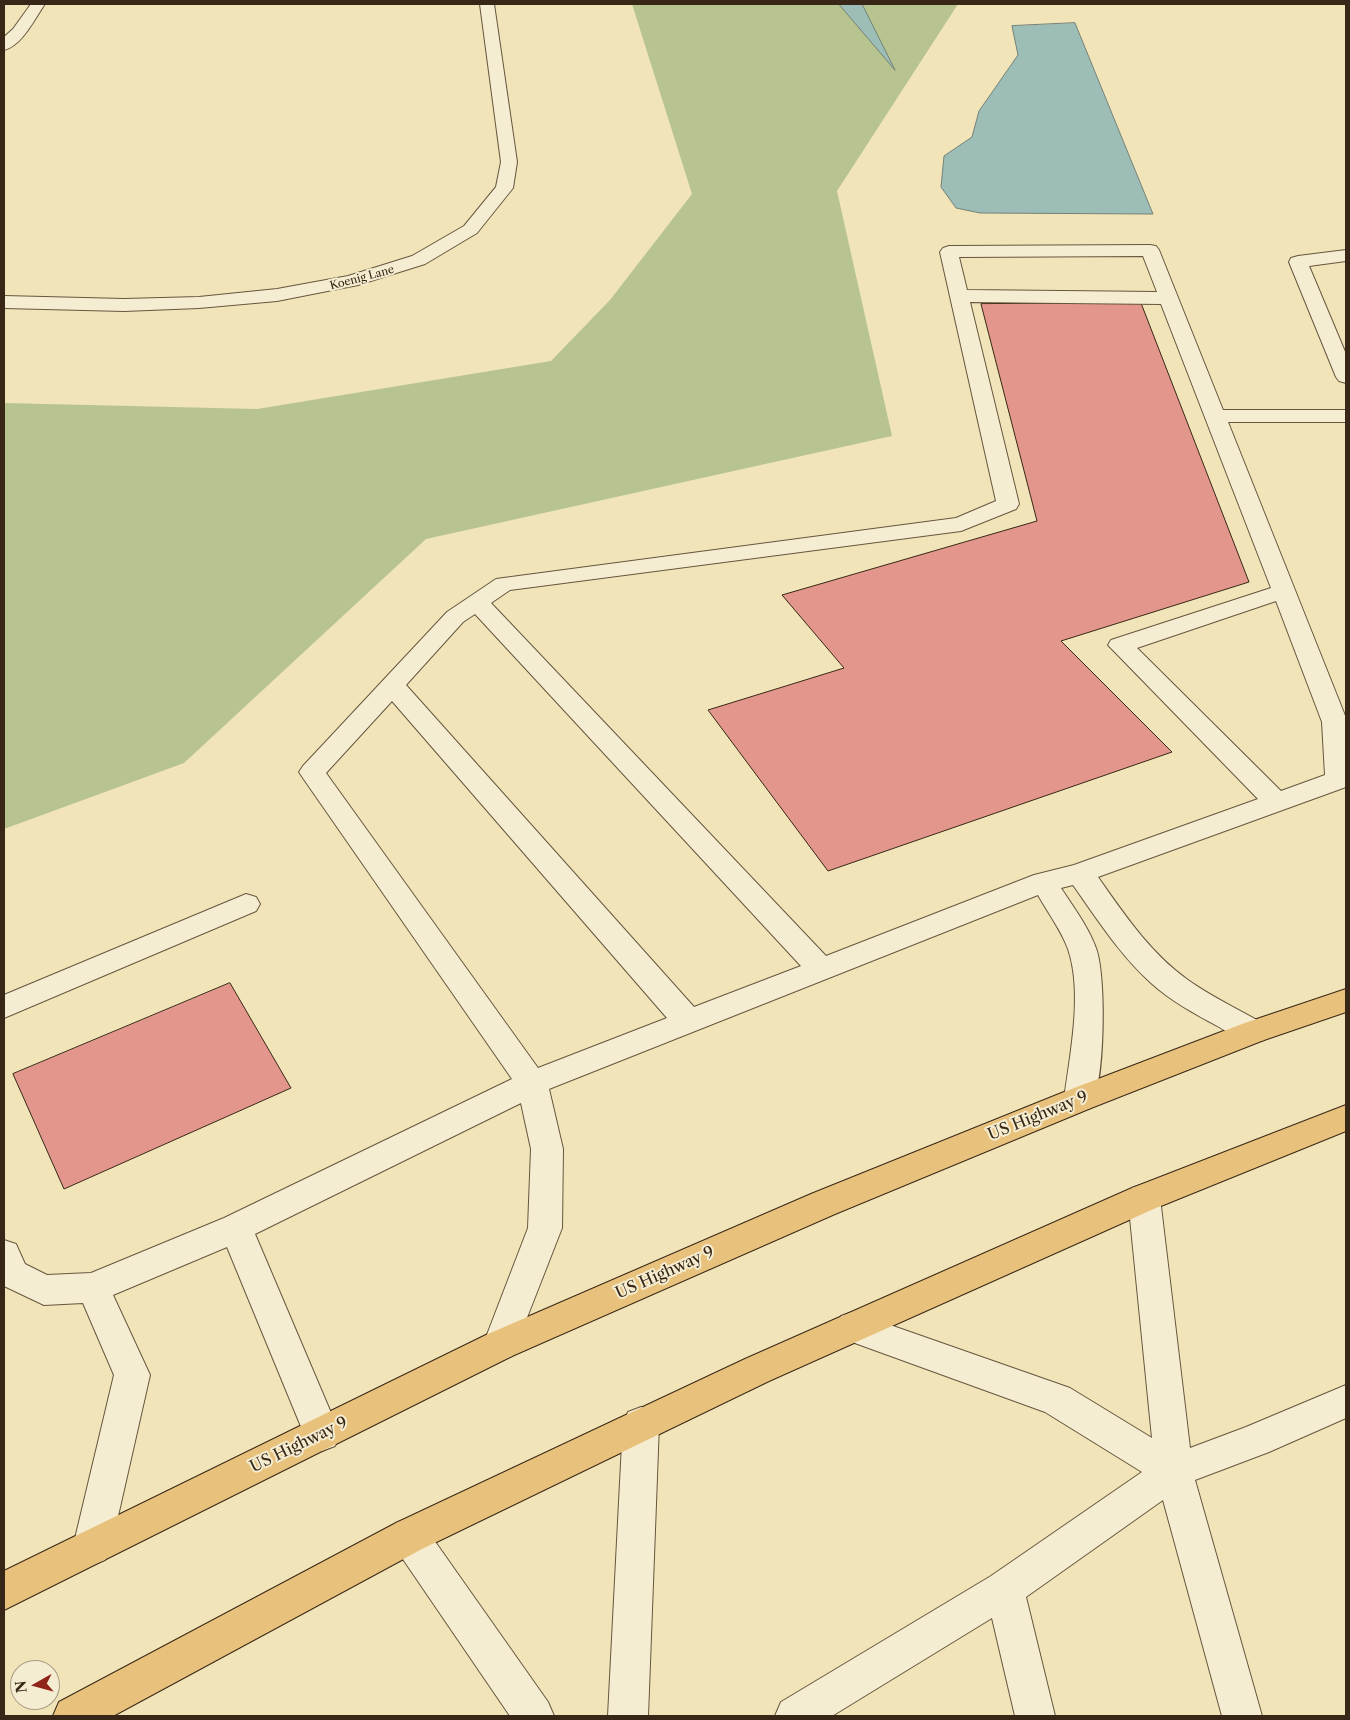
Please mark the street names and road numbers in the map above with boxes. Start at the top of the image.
street label: Koenig Lane [328,263,396,293]
street label: US Highway 9 [985,1087,1091,1145]
street label: US Highway 9 [613,1243,717,1303]
street label: US Highway 9 [247,1413,351,1477]

